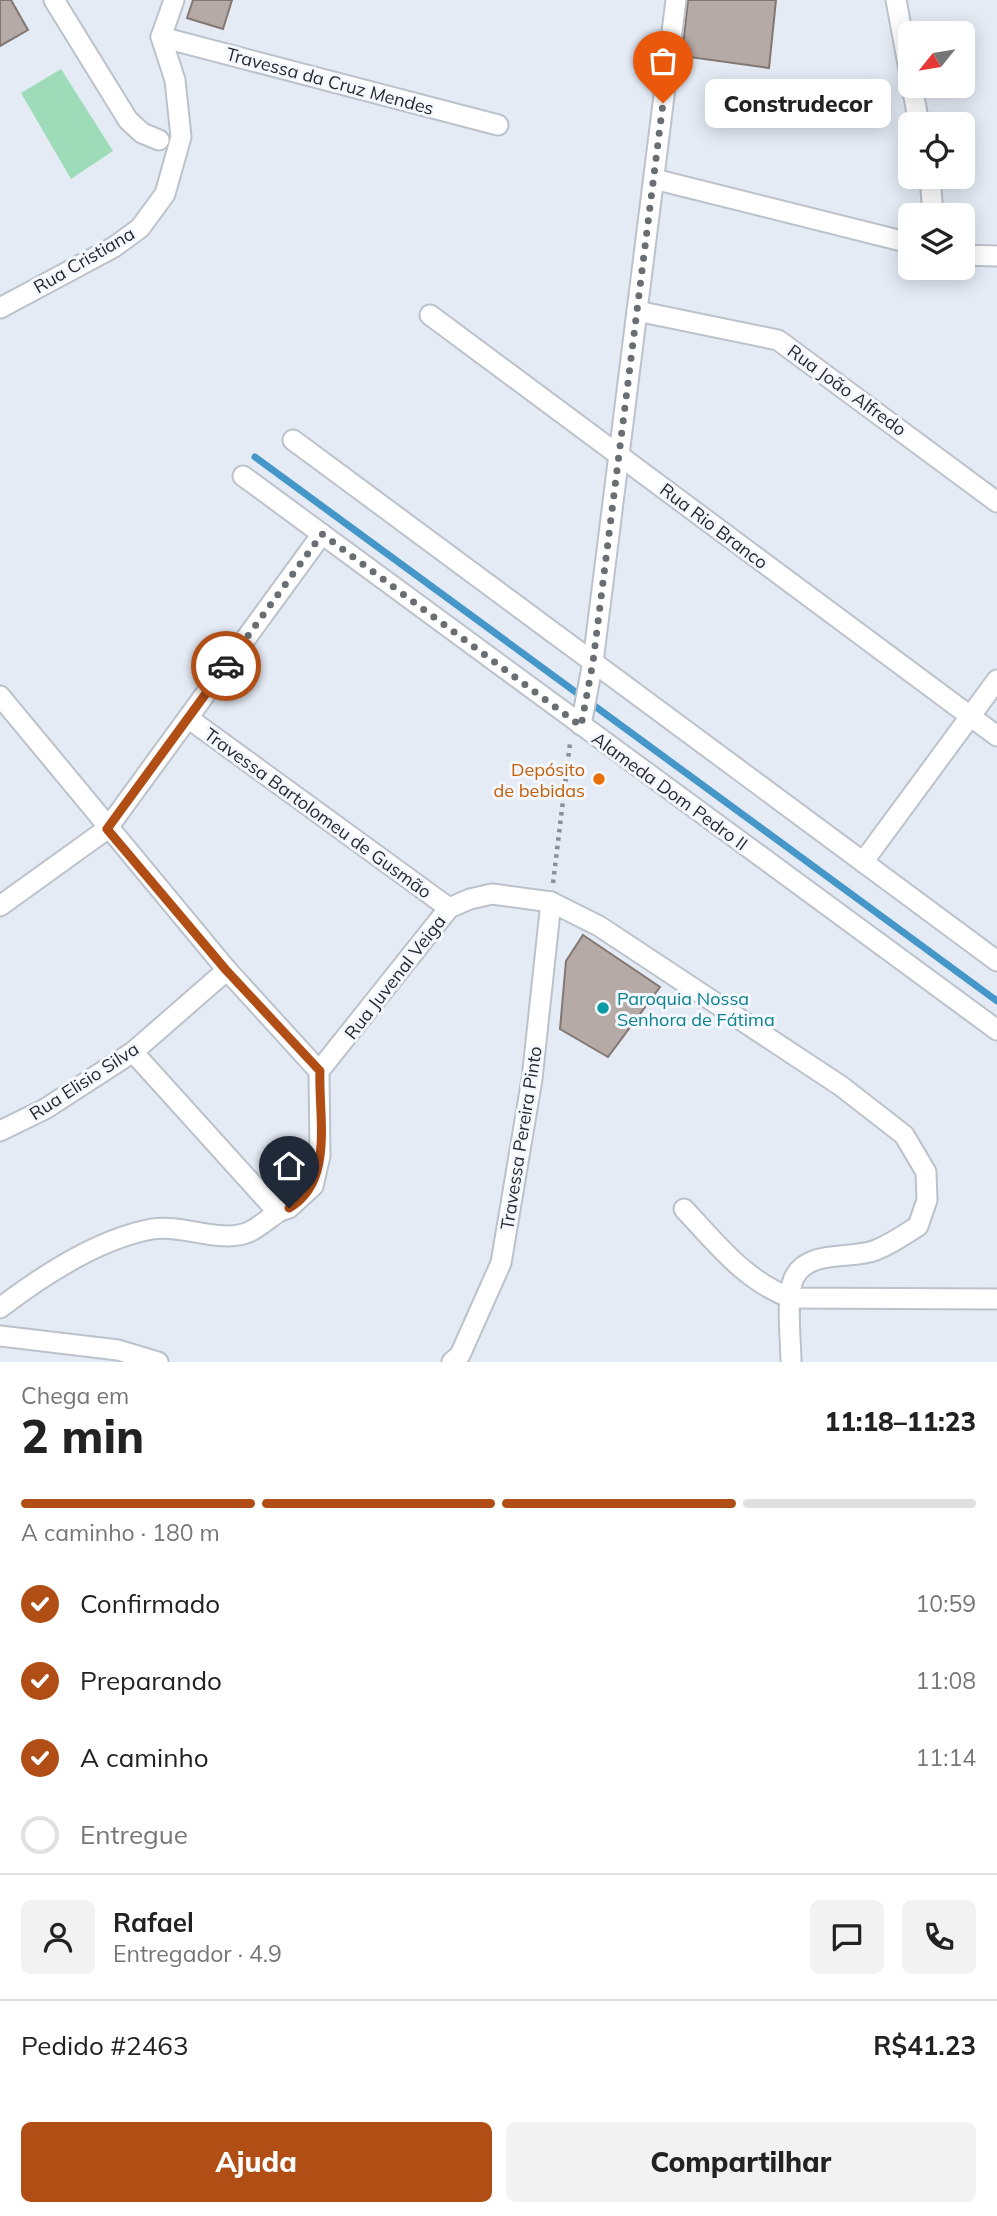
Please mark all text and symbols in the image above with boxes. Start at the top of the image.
north arrow [898,21,975,98]
map controls [898,21,975,280]
pin [633,31,693,103]
street label: Travessa da Cruz Mendes [224,42,436,120]
icon: bag [644,42,682,80]
callout: Construdecor [705,78,890,128]
text: Construdecor [724,89,872,118]
button: locate [898,112,975,189]
button: layers [898,203,975,280]
street label: Rua Cristiana [29,222,139,298]
street label: Rua João Alfredo [783,339,911,441]
street label: Rua Rio Branco [656,478,772,574]
courier [191,631,261,701]
icon: car [207,647,245,685]
street label: Travessa Bartolomeu de Gusmão [200,723,436,903]
street label: Alameda Dom Pedro II [588,727,752,855]
place label: Depósito de bebidas [494,758,585,802]
marker: Depósito de bebidas [591,771,607,787]
street label: Rua Juvenal Veiga [339,910,451,1044]
place label: Paroquia Nossa Senhora de Fátima [617,987,775,1031]
marker: Paroquia Nossa Senhora de Fátima [595,1000,611,1016]
street label: Rua Elisio Silva [25,1037,143,1125]
street label: Travessa Pereira Pinto [495,1044,547,1232]
pin [259,1136,319,1208]
icon: home [270,1147,308,1185]
text: Chega em [21,1381,129,1410]
text: 11:18–11:23 [825,1405,976,1438]
text: 2 min [21,1407,144,1465]
text: A caminho · 180 m [21,1518,220,1547]
icon: check [21,1585,59,1623]
text: Confirmado [80,1587,220,1620]
text: 10:59 [916,1589,976,1618]
icon: check [21,1662,59,1700]
text: Preparando [80,1664,222,1697]
text: 11:08 [916,1666,976,1695]
icon: check [21,1739,59,1777]
text: A caminho [80,1741,209,1774]
text: 11:14 [916,1743,976,1772]
text: Entregue [80,1818,188,1851]
button: person [21,1900,95,1974]
button: chat [810,1900,884,1974]
button: phone [902,1900,976,1974]
text: Rafael [113,1906,194,1939]
text: Entregador · 4.9 [113,1939,282,1968]
text: Pedido #2463 [21,2029,189,2062]
text: R$41.23 [873,2029,976,2062]
button: Ajuda [21,2122,492,2202]
button: Compartilhar [506,2122,976,2202]

